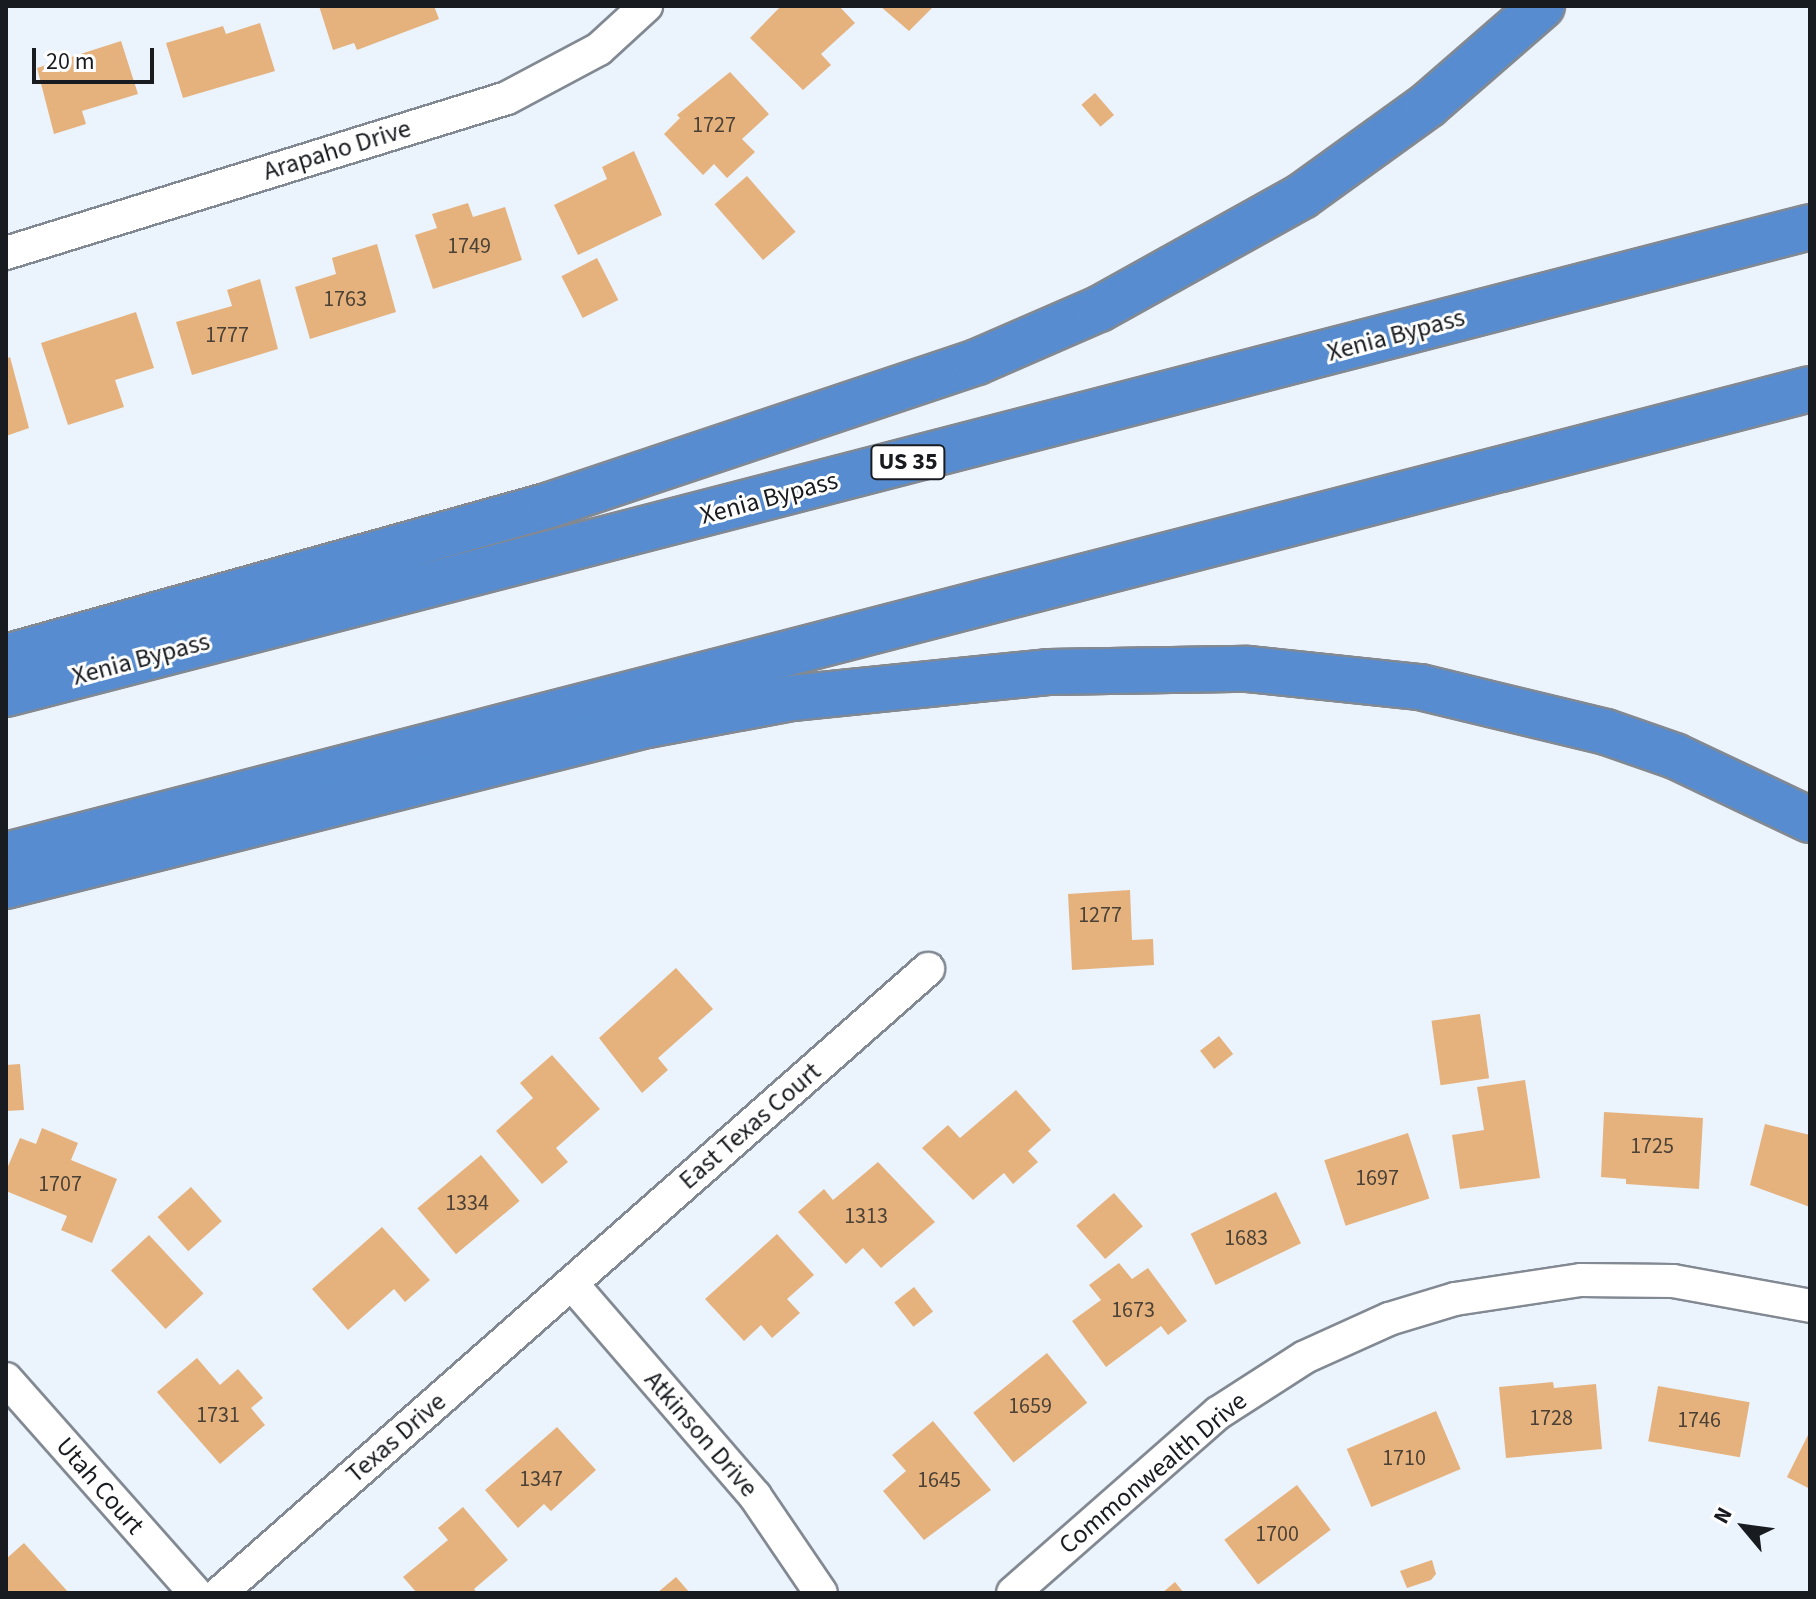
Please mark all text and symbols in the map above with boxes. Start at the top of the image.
scale bar [36,32,158,82]
text: 20 m [46,44,95,79]
street label: Arapaho Drive [259,113,415,187]
house number: 1727 [692,113,736,139]
house number: 1749 [447,234,491,260]
house number: 1763 [323,287,367,313]
street label: Xenia Bypass [1324,302,1468,368]
house number: 1777 [205,323,249,349]
road number: US 35 [870,442,946,482]
street label: Xenia Bypass [697,465,841,531]
street label: Xenia Bypass [69,626,213,692]
house number: 1277 [1078,903,1122,929]
street label: East Texas Court [673,1056,827,1196]
house number: 1725 [1630,1134,1674,1160]
house number: 1697 [1355,1166,1399,1192]
house number: 1707 [38,1172,82,1198]
house number: 1334 [445,1191,489,1217]
house number: 1313 [844,1204,888,1230]
house number: 1683 [1224,1226,1268,1252]
house number: 1673 [1111,1298,1155,1324]
street label: Atkinson Drive [638,1365,764,1503]
street label: Commonwealth Drive [1053,1385,1253,1561]
street label: Texas Drive [340,1386,452,1490]
house number: 1659 [1008,1394,1052,1420]
house number: 1731 [196,1403,240,1429]
house number: 1728 [1529,1406,1573,1432]
house number: 1746 [1677,1408,1721,1434]
street label: Utah Court [49,1431,151,1541]
house number: 1710 [1382,1446,1426,1472]
house number: 1347 [519,1467,563,1493]
house number: 1645 [917,1468,961,1494]
north arrow [1704,1487,1784,1567]
text: N [1705,1501,1741,1530]
house number: 1700 [1255,1522,1299,1548]

